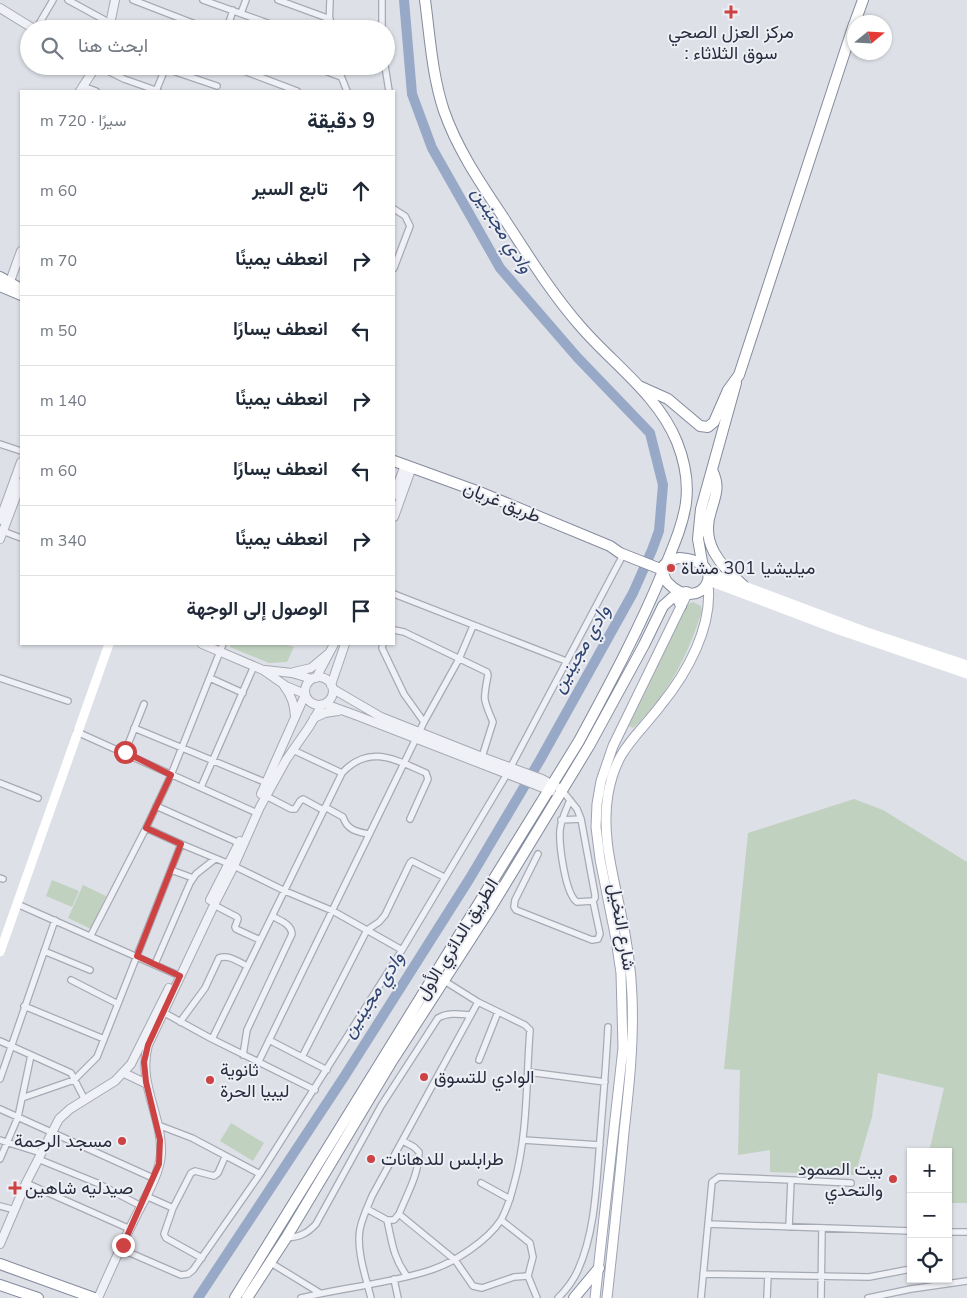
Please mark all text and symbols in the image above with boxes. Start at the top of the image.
marker: مركز العزل الصحي : سوق الثلاثاء [724,5,738,19]
north arrow [847,15,892,60]
search box [20,20,395,75]
place label: مركز العزل الصحي : سوق الثلاثاء [668,20,794,65]
text: ابحث هنا [78,33,148,59]
icon: search [38,34,66,62]
text: 9 دقيقة [307,107,375,135]
text: سيرًا · 720 m [40,110,126,132]
text: تابع السير [252,176,328,202]
icon: ahead [347,177,375,205]
text: 60 m [40,180,77,202]
water label: وادي مجينين [463,182,539,280]
text: انعطف يمينًا [235,246,328,272]
icon: right [347,247,375,275]
text: 70 m [40,250,77,272]
text: انعطف يسارًا [233,316,328,342]
icon: left [347,317,375,345]
text: 50 m [40,320,77,342]
text: انعطف يمينًا [235,386,328,412]
icon: right [347,387,375,415]
text: 140 m [40,390,87,412]
text: انعطف يسارًا [233,456,328,482]
icon: left [347,457,375,485]
text: 60 m [40,460,77,482]
street label: طريق غريان [460,476,544,528]
text: انعطف يمينًا [235,526,328,552]
icon: right [347,527,375,555]
text: 340 m [40,530,87,552]
place label: ميليشيا 301 مشاة [681,556,815,580]
marker: ميليشيا 301 مشاة [665,562,677,574]
text: الوصول إلى الوجهة [186,596,328,622]
icon: arrive [347,597,375,625]
water label: وادي مجينين [545,600,619,699]
route start [114,741,137,764]
street label: الطريق الدائري الأول [410,874,507,1006]
street label: شارع النخيل [603,882,641,972]
water label: وادي مجينين [335,946,413,1044]
place label: ثانوية ليبيا الحرة [220,1058,289,1103]
place label: الوادي للتسوق [434,1065,535,1092]
marker: الوادي للتسوق [418,1071,430,1083]
marker: ثانوية ليبيا الحرة [204,1074,216,1086]
place label: مسجد الرحمة [14,1129,112,1153]
marker: مسجد الرحمة [116,1135,128,1147]
place label: طرابلس للدهانات [381,1147,504,1171]
map controls [907,1148,952,1283]
button: + [907,1148,952,1193]
marker: طرابلس للدهانات [365,1153,377,1165]
place label: بيت الصمود والتحدي [798,1157,883,1205]
marker: بيت الصمود والتحدي [887,1173,899,1185]
place label: صيدليه شاهين [25,1176,133,1200]
marker: صيدليه شاهين [9,1182,21,1194]
button: − [907,1193,952,1238]
route end [112,1234,135,1257]
button: locate [907,1238,952,1283]

